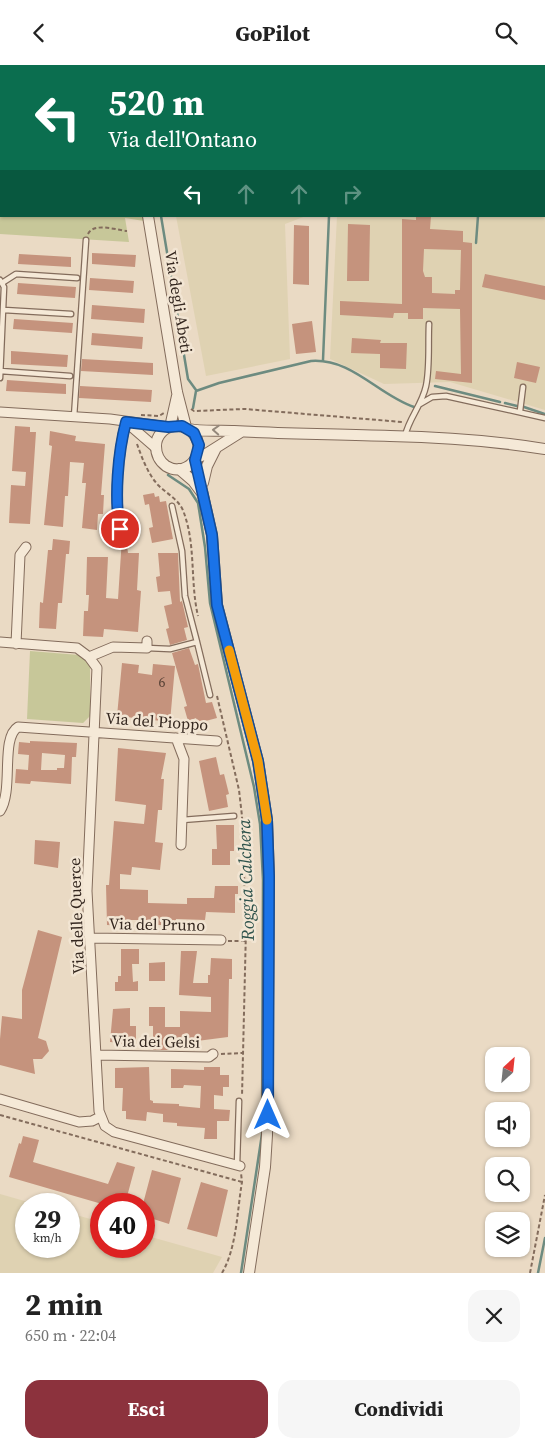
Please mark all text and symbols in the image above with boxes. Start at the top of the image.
text: GoPilot [235,18,310,48]
icon: back [25,19,53,47]
icon: search [492,19,520,47]
text: 520 m [108,79,204,127]
icon: left [25,85,90,150]
text: Via dell'Ontano [108,124,257,154]
icon: left [179,180,207,208]
icon: ahead [232,180,260,208]
icon: ahead [285,180,313,208]
icon: right [338,180,366,208]
street label: Via degli Abeti [160,249,198,355]
one-way arrow [211,424,219,435]
pin [99,508,141,550]
icon: arrive [106,515,134,543]
house number: 6 [159,672,166,692]
street label: Via del Pioppo [105,706,209,736]
water label: Roggia Calchera [231,818,260,942]
street label: Via delle Querce [63,857,89,975]
street label: Via del Pruno [109,912,206,936]
street label: Via dei Gelsi [112,1029,200,1053]
north arrow [485,1047,530,1093]
map controls [485,1047,530,1257]
position arrow [241,1088,293,1140]
button: sound [485,1102,530,1147]
button: search [485,1157,530,1202]
speed limit sign: 40 [90,1193,155,1258]
text: 29 [34,1202,61,1236]
button: layers [485,1212,530,1257]
text: km/h [33,1230,62,1246]
text: 2 min [25,1284,103,1325]
button: close [468,1290,520,1342]
text: 650 m · 22:04 [25,1324,116,1346]
button: Esci [25,1380,268,1438]
button: Condividi [278,1380,520,1438]

